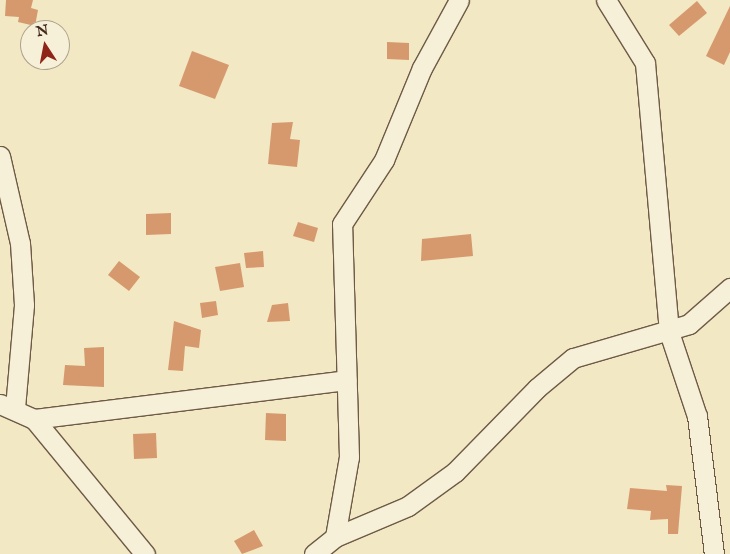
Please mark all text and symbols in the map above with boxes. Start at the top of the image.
north arrow [20,20,70,70]
text: N [35,21,50,41]

